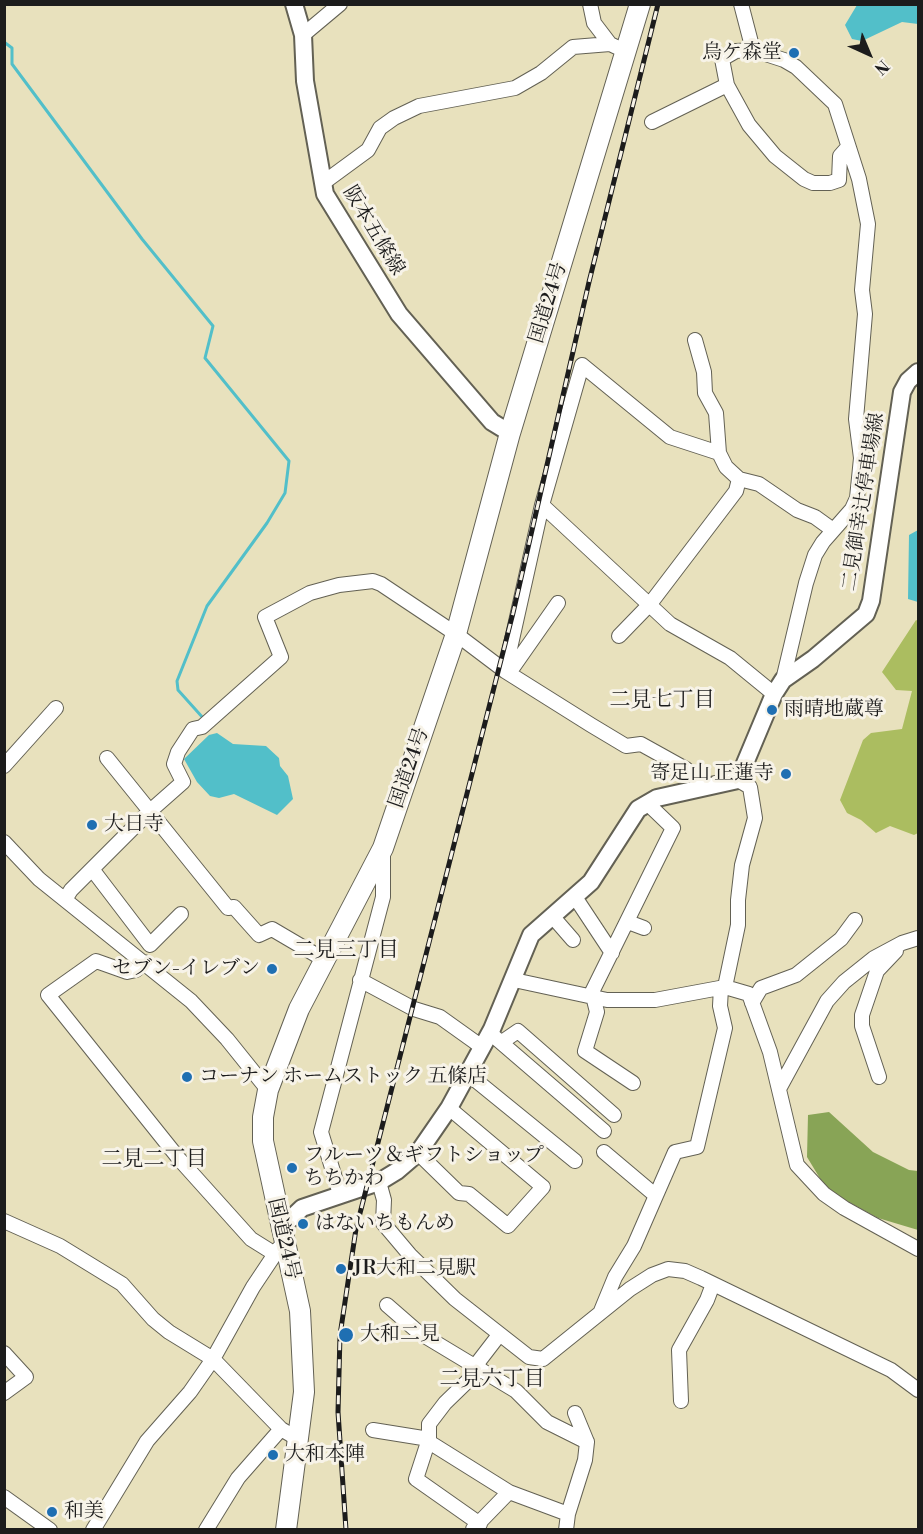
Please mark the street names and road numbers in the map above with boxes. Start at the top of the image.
street label: 阪本五條線 [337,182,409,280]
street label: 国道24号 [525,260,573,346]
street label: 二見御幸辻停車場線 [838,411,890,593]
street label: 国道24号 [385,725,435,811]
street label: 国道24号 [262,1196,304,1282]

